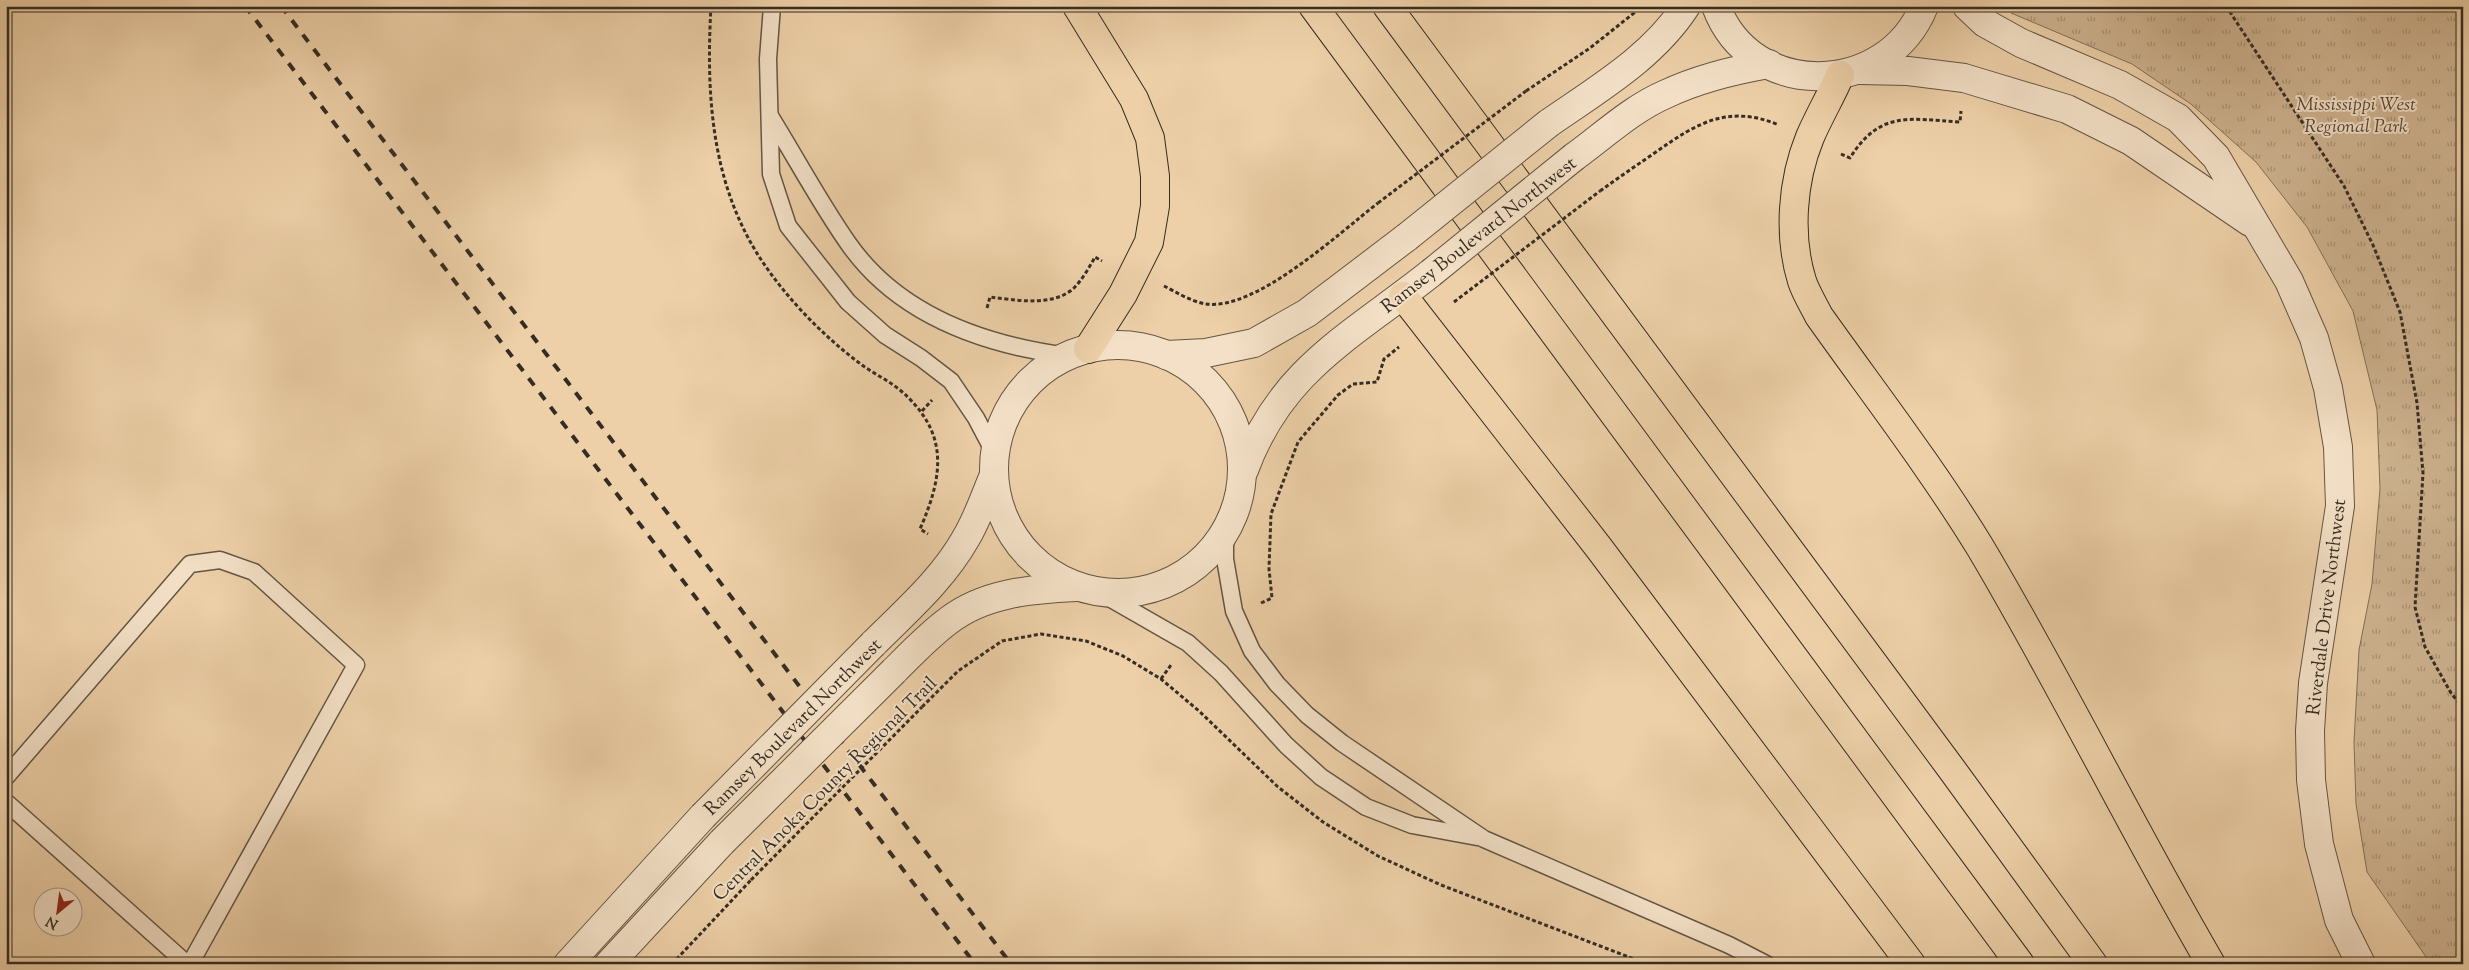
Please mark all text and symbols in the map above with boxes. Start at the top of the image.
park label: Mississippi West Regional Park [2296,92,2416,141]
street label: Ramsey Boulevard Northwest [1376,151,1583,321]
street label: Riverdale Drive Northwest [2301,497,2354,717]
street label: Ramsey Boulevard Northwest [699,633,889,823]
street label: Central Anoka County Regional Trail [707,671,944,908]
north arrow [32,888,82,938]
text: N [43,910,62,933]

